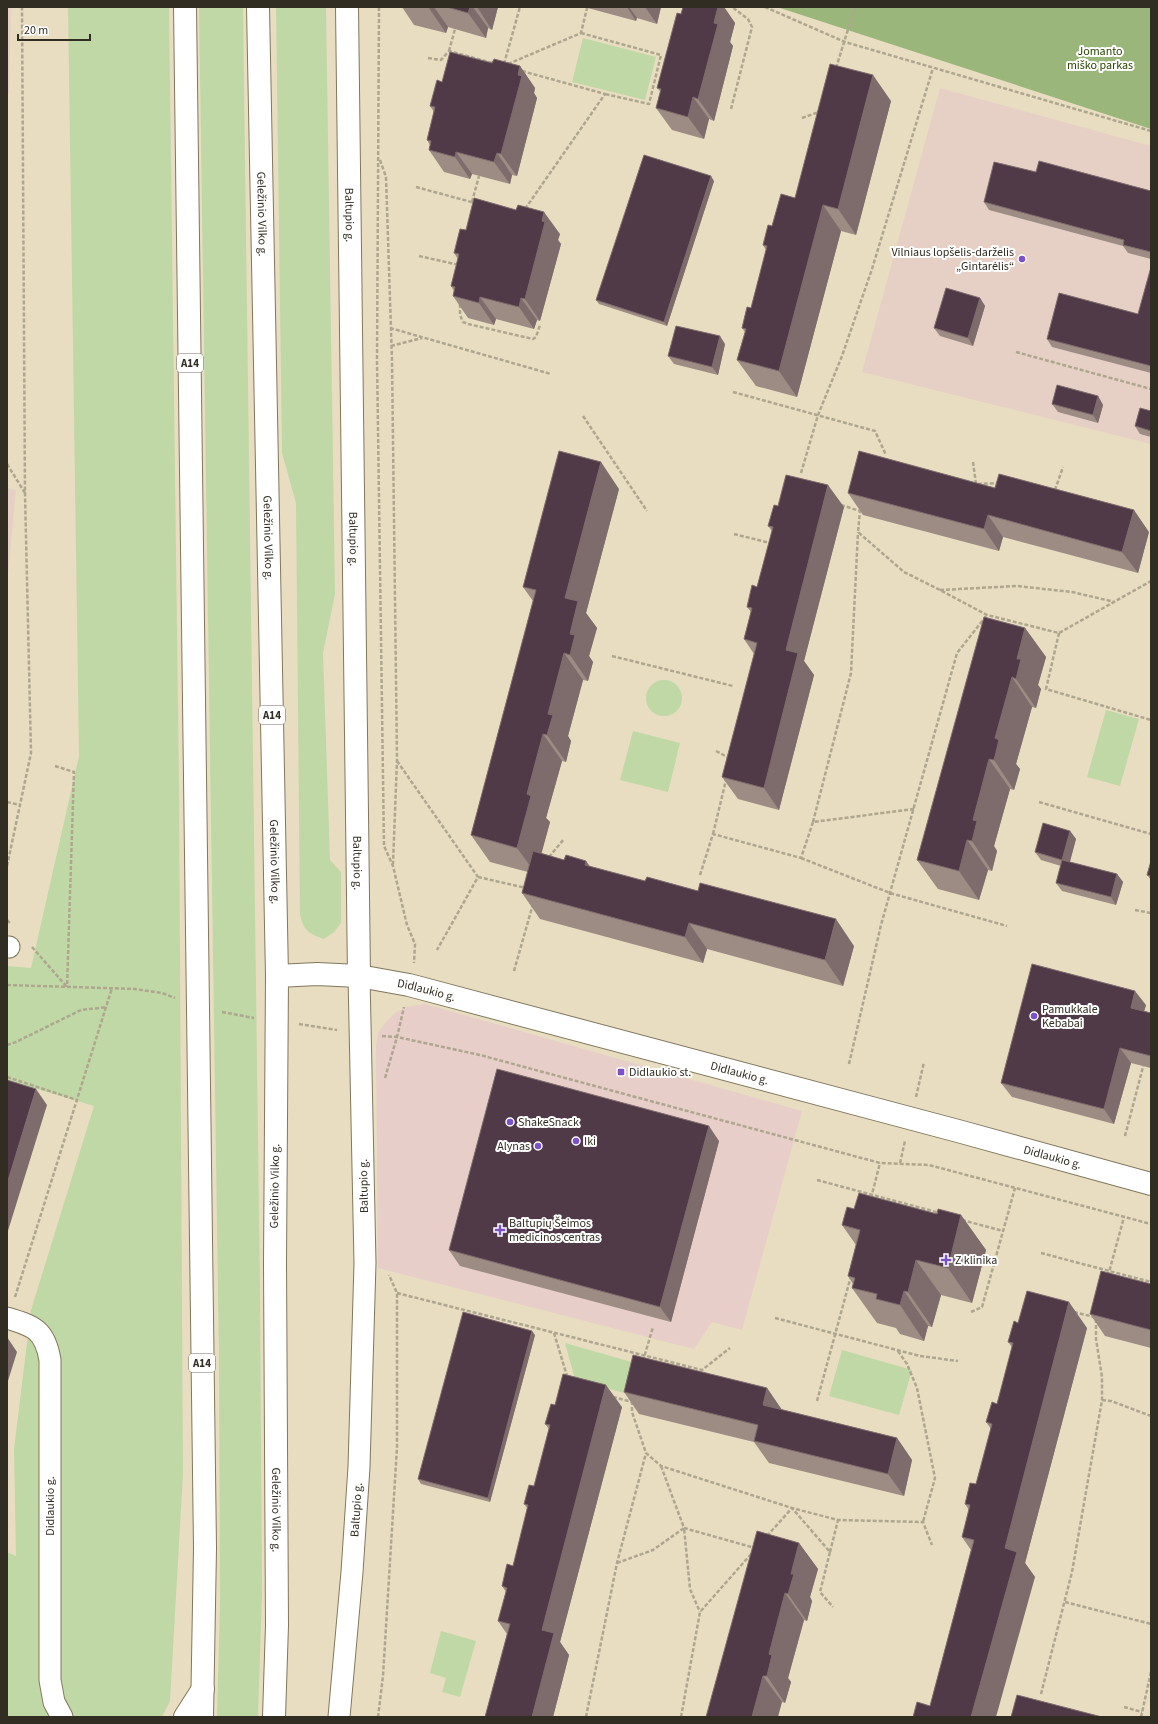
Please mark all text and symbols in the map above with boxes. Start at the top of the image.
scale bar [18,16,90,42]
text: 20 m [24,22,48,39]
park label: Jomanto miško parkas [1067,43,1133,74]
street label: Geležinio Vilko g. [253,171,271,257]
street label: Baltupio g. [341,188,358,242]
place label: Vilniaus lopšelis-darželis „Gintarėlis“ [891,244,1014,275]
marker: Vilniaus lopšelis-darželis „Gintarėlis“ [1017,254,1027,264]
road number: A14 [177,354,203,372]
street label: Geležinio Vilko g. [259,495,278,580]
street label: Baltupio g. [345,512,362,566]
road number: A14 [259,706,285,724]
street label: Geležinio Vilko g. [265,819,284,904]
street label: Baltupio g. [349,836,366,890]
street label: Didlaukio g. [396,975,457,1006]
place label: Pamukkale Kebabai [1042,1001,1098,1032]
marker: Pamukkale Kebabai [1029,1011,1039,1021]
street label: Didlaukio g. [709,1057,771,1089]
place label: Didlaukio st. [629,1064,691,1081]
marker: Didlaukio st. [616,1067,626,1077]
place label: ShakeSnack [518,1114,579,1131]
marker: ShakeSnack [505,1117,515,1127]
place label: Iki [584,1133,596,1150]
marker: Iki [571,1136,581,1146]
place label: Alynas [497,1138,530,1155]
marker: Alynas [533,1141,543,1151]
street label: Didlaukio g. [1022,1141,1083,1173]
street label: Geležinio Vilko g. [266,1144,284,1228]
street label: Baltupio g. [355,1159,373,1213]
place label: Baltupių Šeimos medicinos centras [509,1215,600,1246]
marker: Baltupių Šeimos medicinos centras [494,1224,506,1236]
place label: Z klinika [955,1252,997,1269]
marker: Z klinika [940,1254,952,1266]
road number: A14 [189,1354,215,1372]
street label: Geležinio Vilko g. [268,1467,285,1552]
street label: Didlaukio g. [42,1476,59,1536]
street label: Baltupio g. [346,1482,366,1537]

